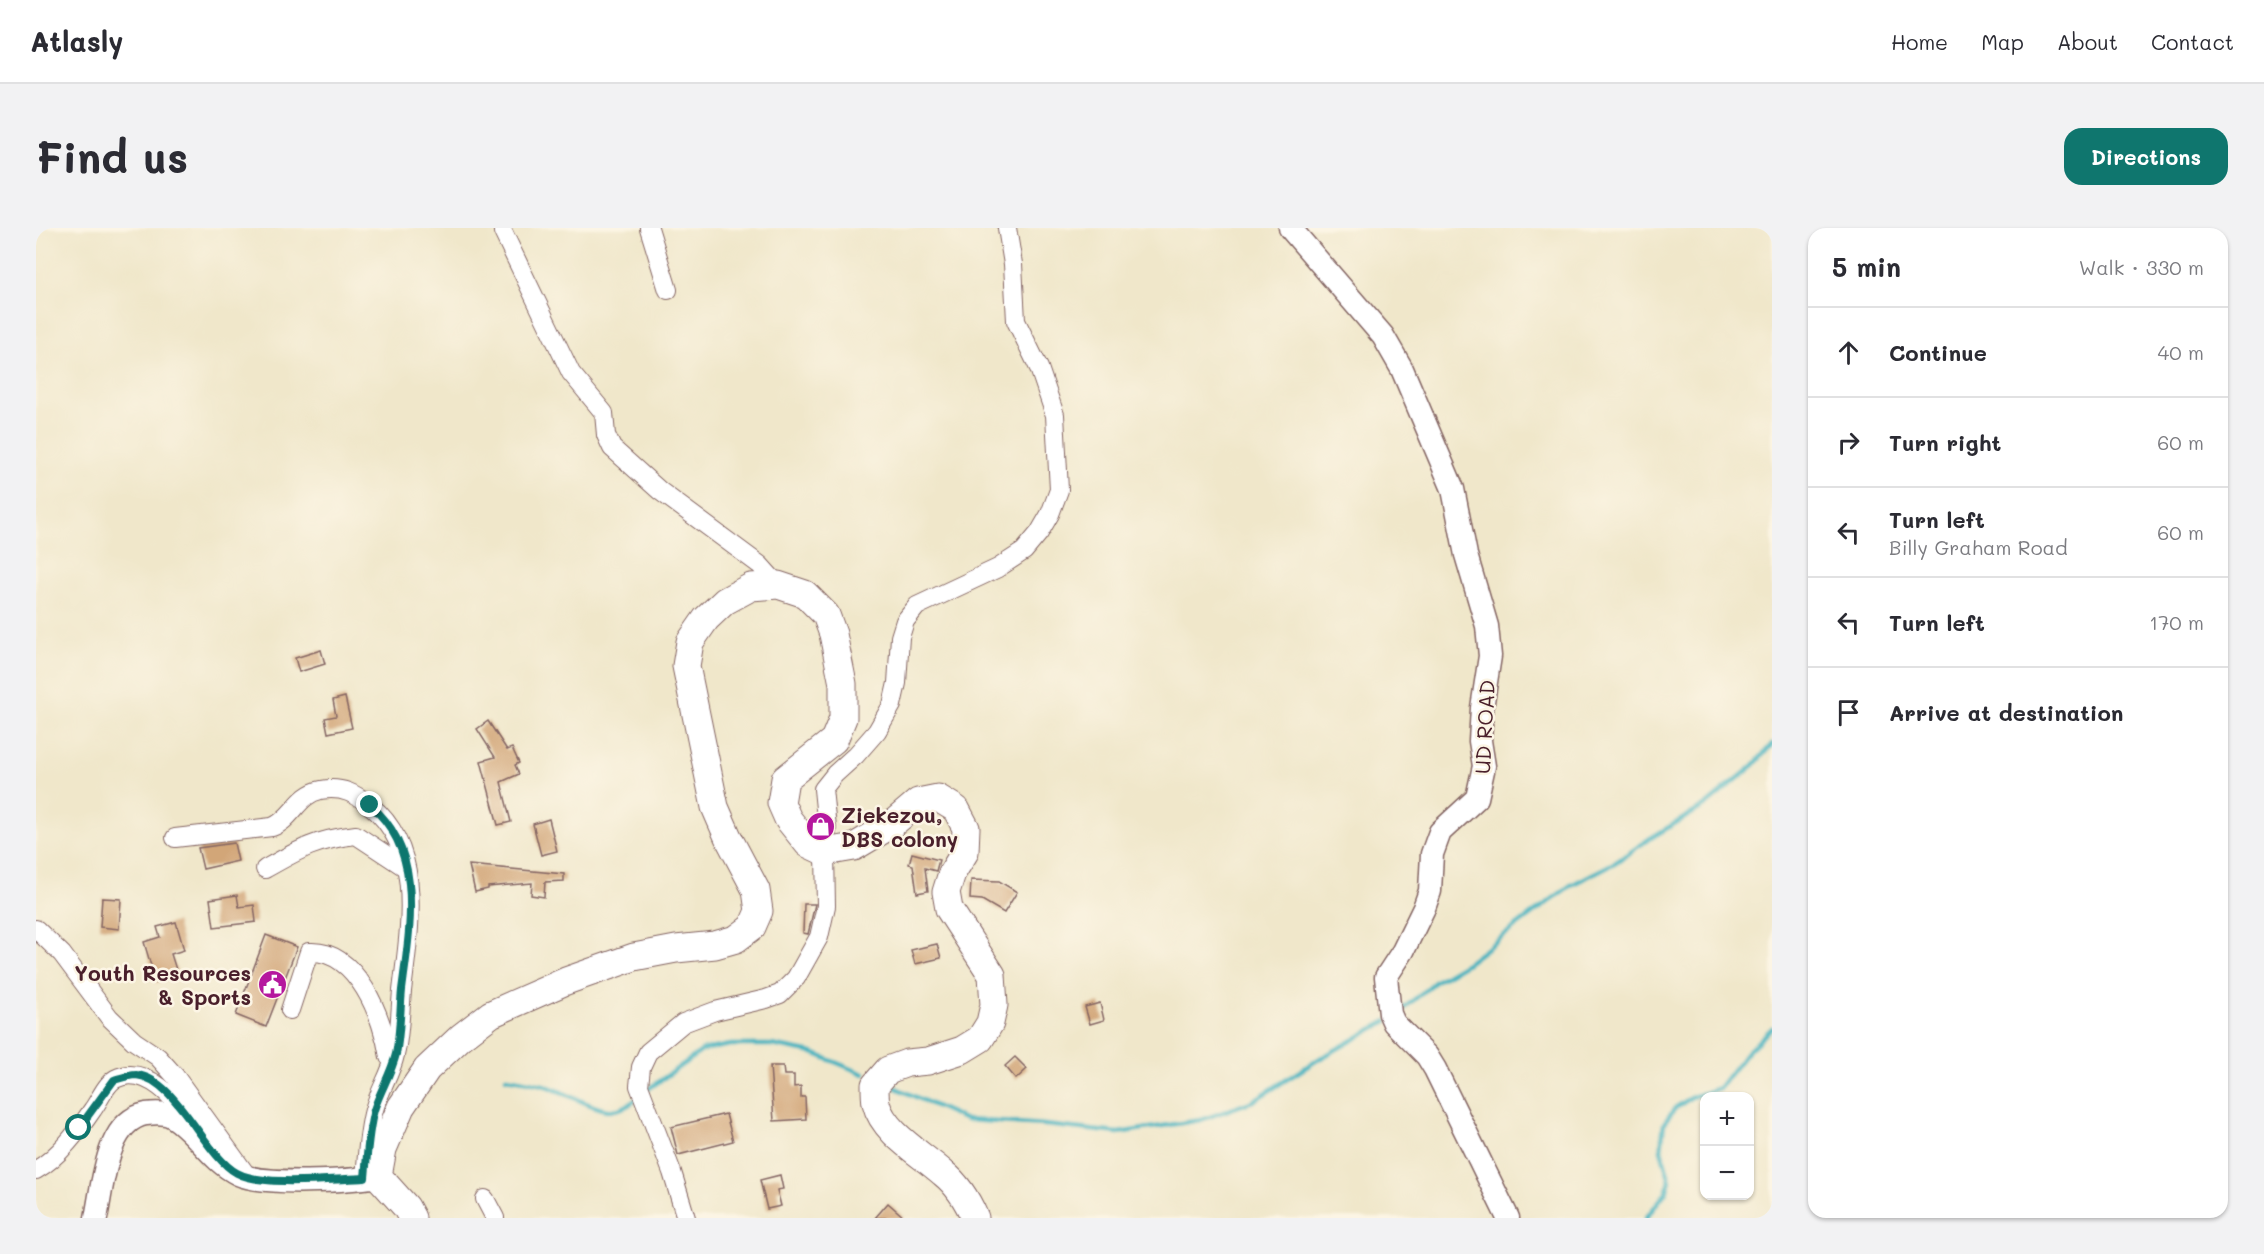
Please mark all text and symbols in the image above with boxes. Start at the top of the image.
text: Atlasly [30,23,124,59]
text: Home [1891,28,1948,55]
text: Map [1981,28,2024,55]
text: About [2057,28,2118,55]
text: Contact [2151,28,2234,55]
button: Directions [2064,128,2228,185]
text: Find us [36,129,188,184]
text: 5 min [1832,250,1901,284]
text: Walk · 330 m [2079,254,2204,280]
icon: ahead [1832,336,1865,369]
text: Continue [1889,338,1987,367]
text: 40 m [2158,339,2204,365]
icon: right [1832,426,1865,459]
text: Turn right [1889,428,2001,457]
text: 60 m [2157,429,2204,455]
text: Turn left [1889,505,1985,534]
icon: left [1832,516,1865,549]
text: 60 m [2157,519,2204,545]
text: Billy Graham Road [1889,534,2068,560]
icon: left [1832,606,1865,639]
text: Turn left [1889,608,1985,637]
text: 170 m [2149,609,2204,635]
street label: UD ROAD [1468,679,1500,775]
icon: arrive [1832,696,1865,729]
text: Arrive at destination [1889,698,2124,727]
route end [356,791,382,817]
place label: Ziekezou, DBS colony [841,801,958,853]
shop icon: Ziekezou, DBS colony [804,810,836,842]
place label: Youth Resources & Sports [74,959,251,1010]
public building icon: Youth Resources & Sports [256,968,288,1000]
map controls [1700,1092,1754,1200]
button: + [1700,1092,1754,1146]
route start [65,1114,91,1140]
button: − [1700,1146,1754,1200]

